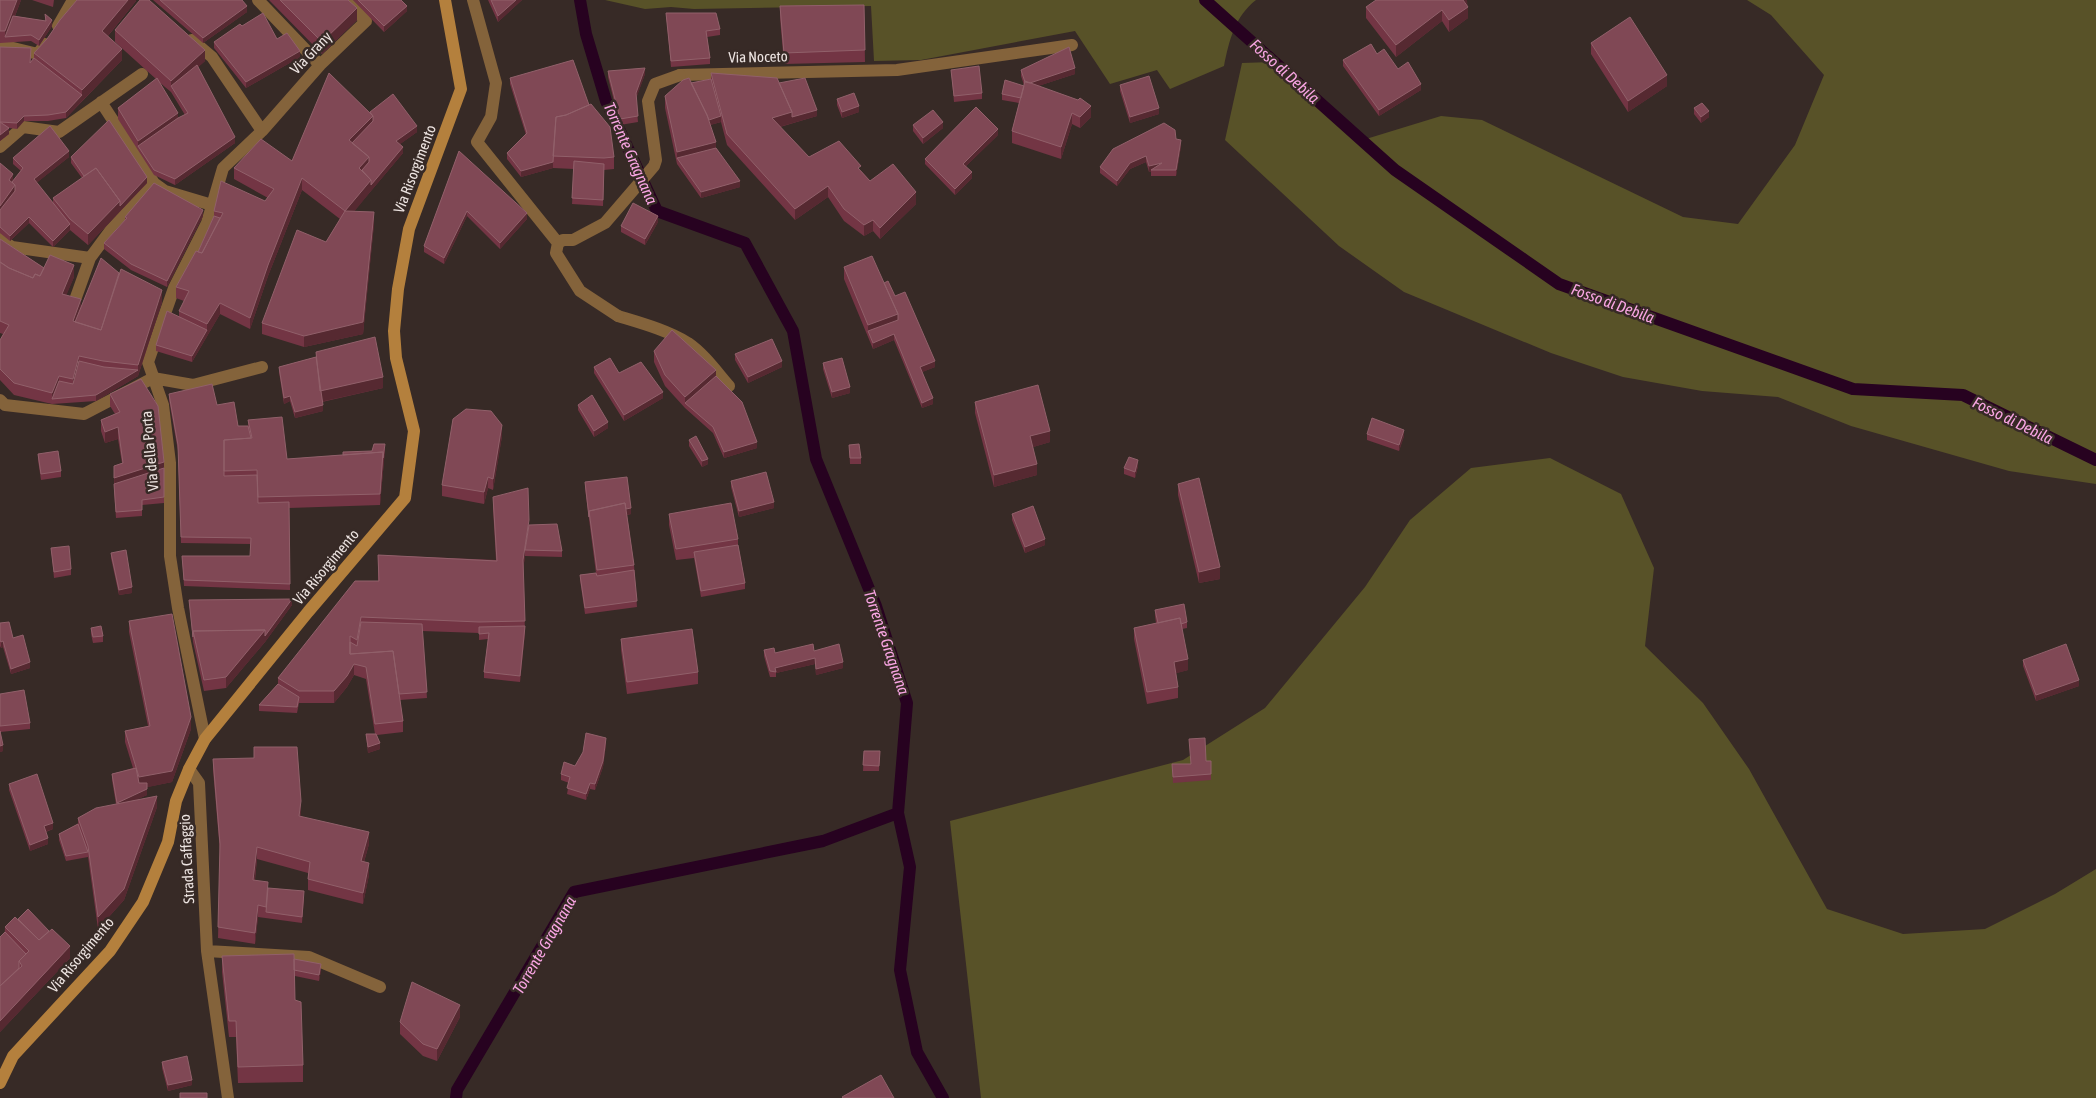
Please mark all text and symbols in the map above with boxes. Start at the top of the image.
street label: Via Grany [286,28,335,77]
water label: Fosso di Debila [1247,35,1324,107]
street label: Via Noceto [728,47,788,66]
water label: Torrente Gragnana [600,99,662,208]
street label: Via Risorgimento [390,122,439,215]
water label: Fosso di Debila [1569,280,1657,327]
water label: Fosso di Debila [1970,393,2057,447]
street label: Via della Porta [138,410,161,492]
street label: Via Risorgimento [289,526,362,608]
water label: Torrente Gragnana [860,587,914,698]
street label: Strada Caffaggio [176,814,197,904]
water label: Torrente Gragnana [509,893,580,997]
street label: Via Risorgimento [44,914,117,996]

